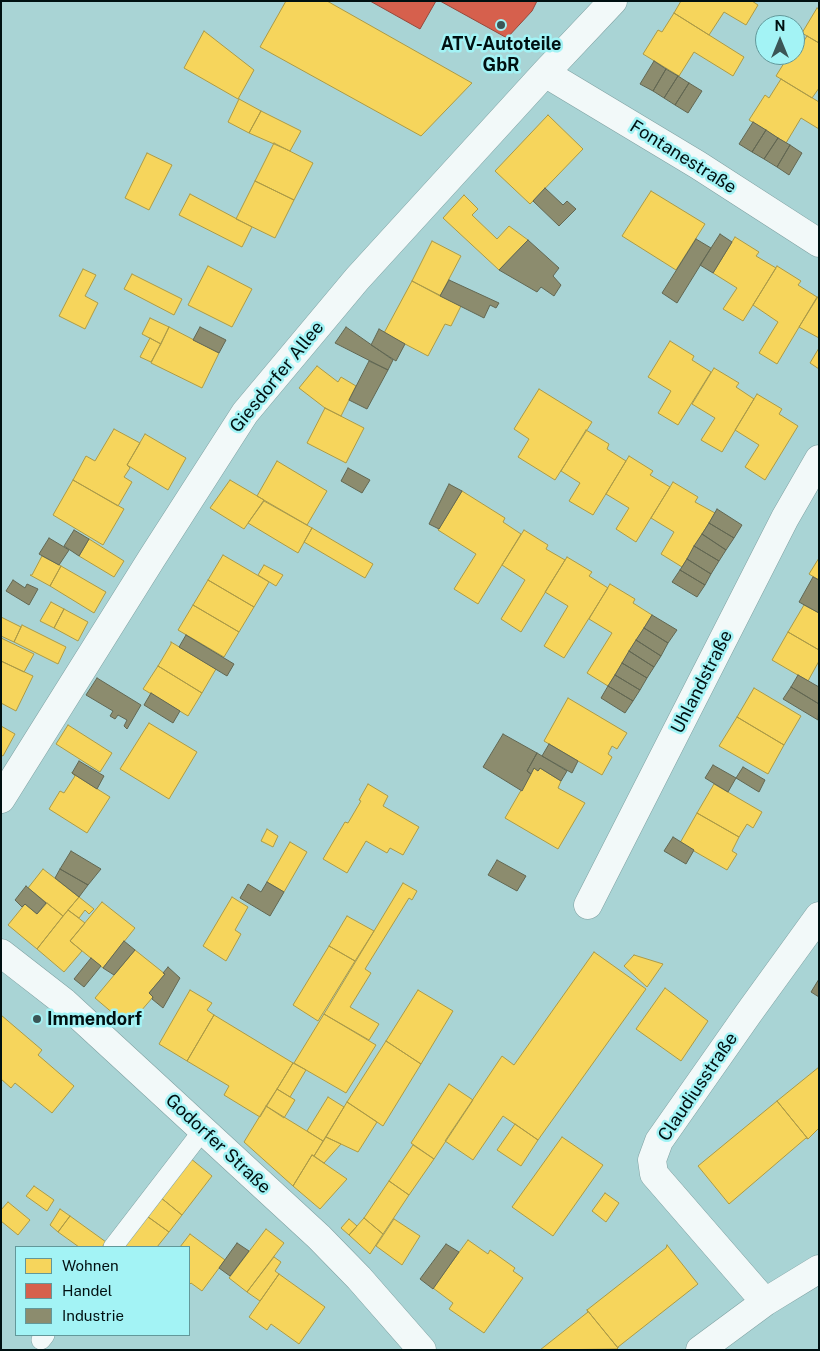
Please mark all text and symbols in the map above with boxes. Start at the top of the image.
north arrow [755,15,805,65]
text: N [775,18,785,34]
marker: ATV-Autoteile GbR [495,19,507,31]
place label: ATV-Autoteile GbR [441,33,561,76]
street label: Fontanestraße [626,116,740,198]
street label: Giesdorfer Allee [226,317,328,437]
street label: Uhlandstraße [667,627,737,737]
place label: Immendorf [47,1008,142,1030]
marker: Immendorf [31,1013,43,1025]
street label: Claudiusstraße [654,1029,742,1145]
street label: Godorfer Straße [161,1090,275,1198]
legend [15,1246,190,1336]
text: Wohnen [62,1257,119,1274]
text: Handel [62,1282,112,1299]
text: Industrie [62,1307,124,1324]

